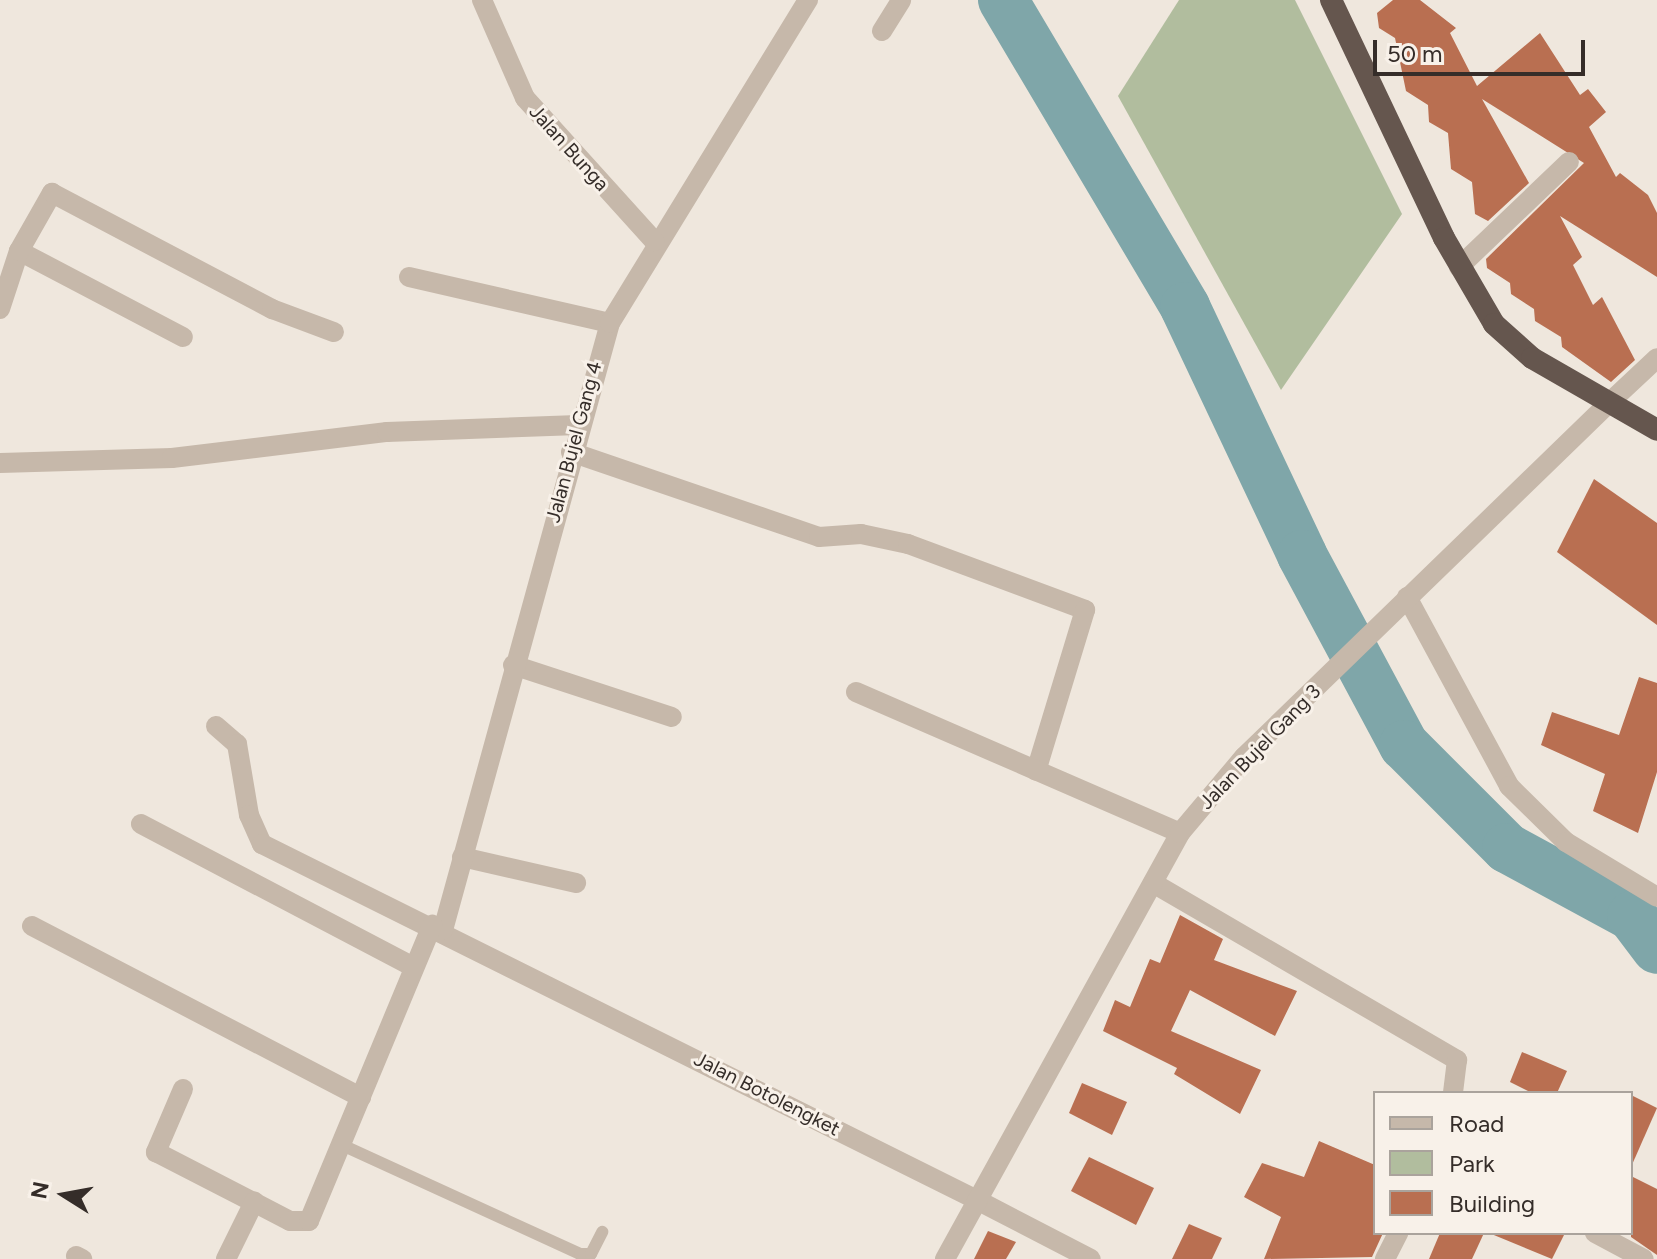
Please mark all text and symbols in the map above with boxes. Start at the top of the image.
scale bar [1377,24,1589,74]
text: 50 m [1387,39,1443,68]
street label: Jalan Bunga [524,100,614,196]
street label: Jalan Bujel Gang 4 [541,359,607,525]
street label: Jalan Bujel Gang 3 [1194,680,1326,814]
street label: Jalan Botolengket [690,1047,844,1141]
legend [1373,1091,1633,1235]
text: Road [1449,1109,1504,1138]
text: Park [1449,1149,1495,1178]
north arrow [24,1155,104,1235]
text: N [25,1179,55,1201]
text: Building [1449,1189,1535,1218]

